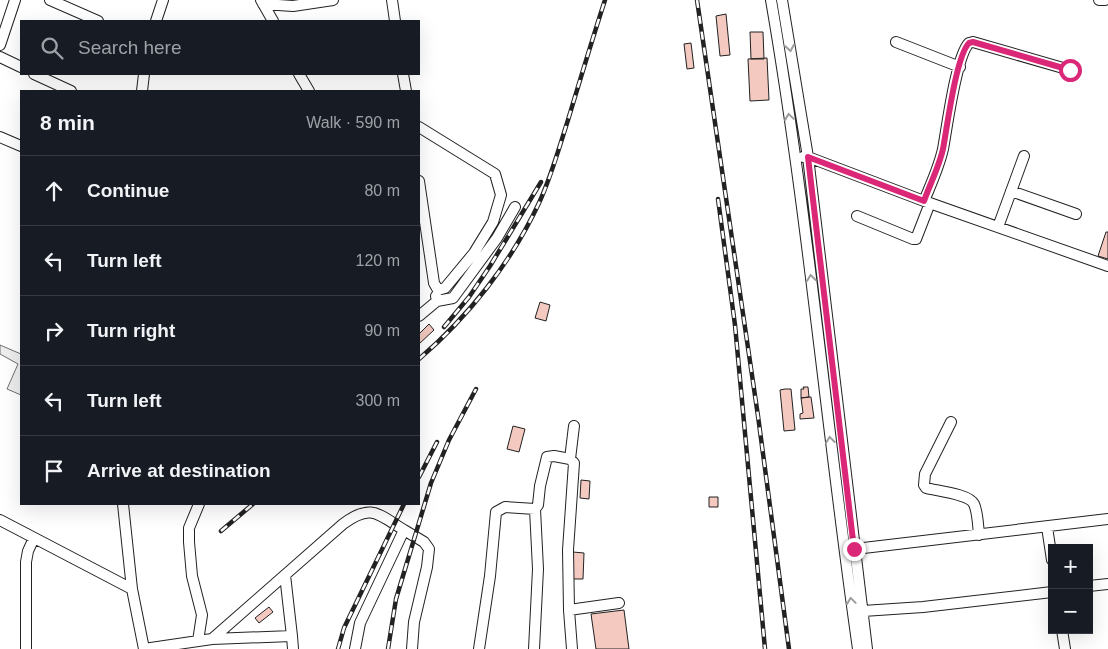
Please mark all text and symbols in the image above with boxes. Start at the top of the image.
search box [20,20,420,75]
icon: search [38,34,66,62]
text: Search here [78,37,182,58]
one-way arrow [784,44,794,52]
route start [1059,59,1082,82]
text: 8 min [40,111,95,134]
one-way arrow [784,113,795,121]
text: Walk · 590 m [306,114,400,131]
icon: ahead [40,177,68,205]
text: Continue [87,180,169,201]
text: 80 m [364,182,400,199]
icon: left [40,247,68,275]
text: Turn left [87,250,162,271]
text: 120 m [356,252,400,269]
one-way arrow [806,274,817,282]
icon: right [40,317,68,345]
text: Turn right [87,320,175,341]
text: 90 m [364,322,400,339]
icon: left [40,387,68,415]
text: Turn left [87,390,162,411]
text: 300 m [356,392,400,409]
one-way arrow [825,435,836,443]
icon: arrive [40,457,68,485]
text: Arrive at destination [87,460,271,481]
route end [843,538,866,561]
map controls [1048,544,1093,634]
button: + [1048,544,1093,589]
button: − [1048,589,1093,634]
one-way arrow [846,596,857,604]

